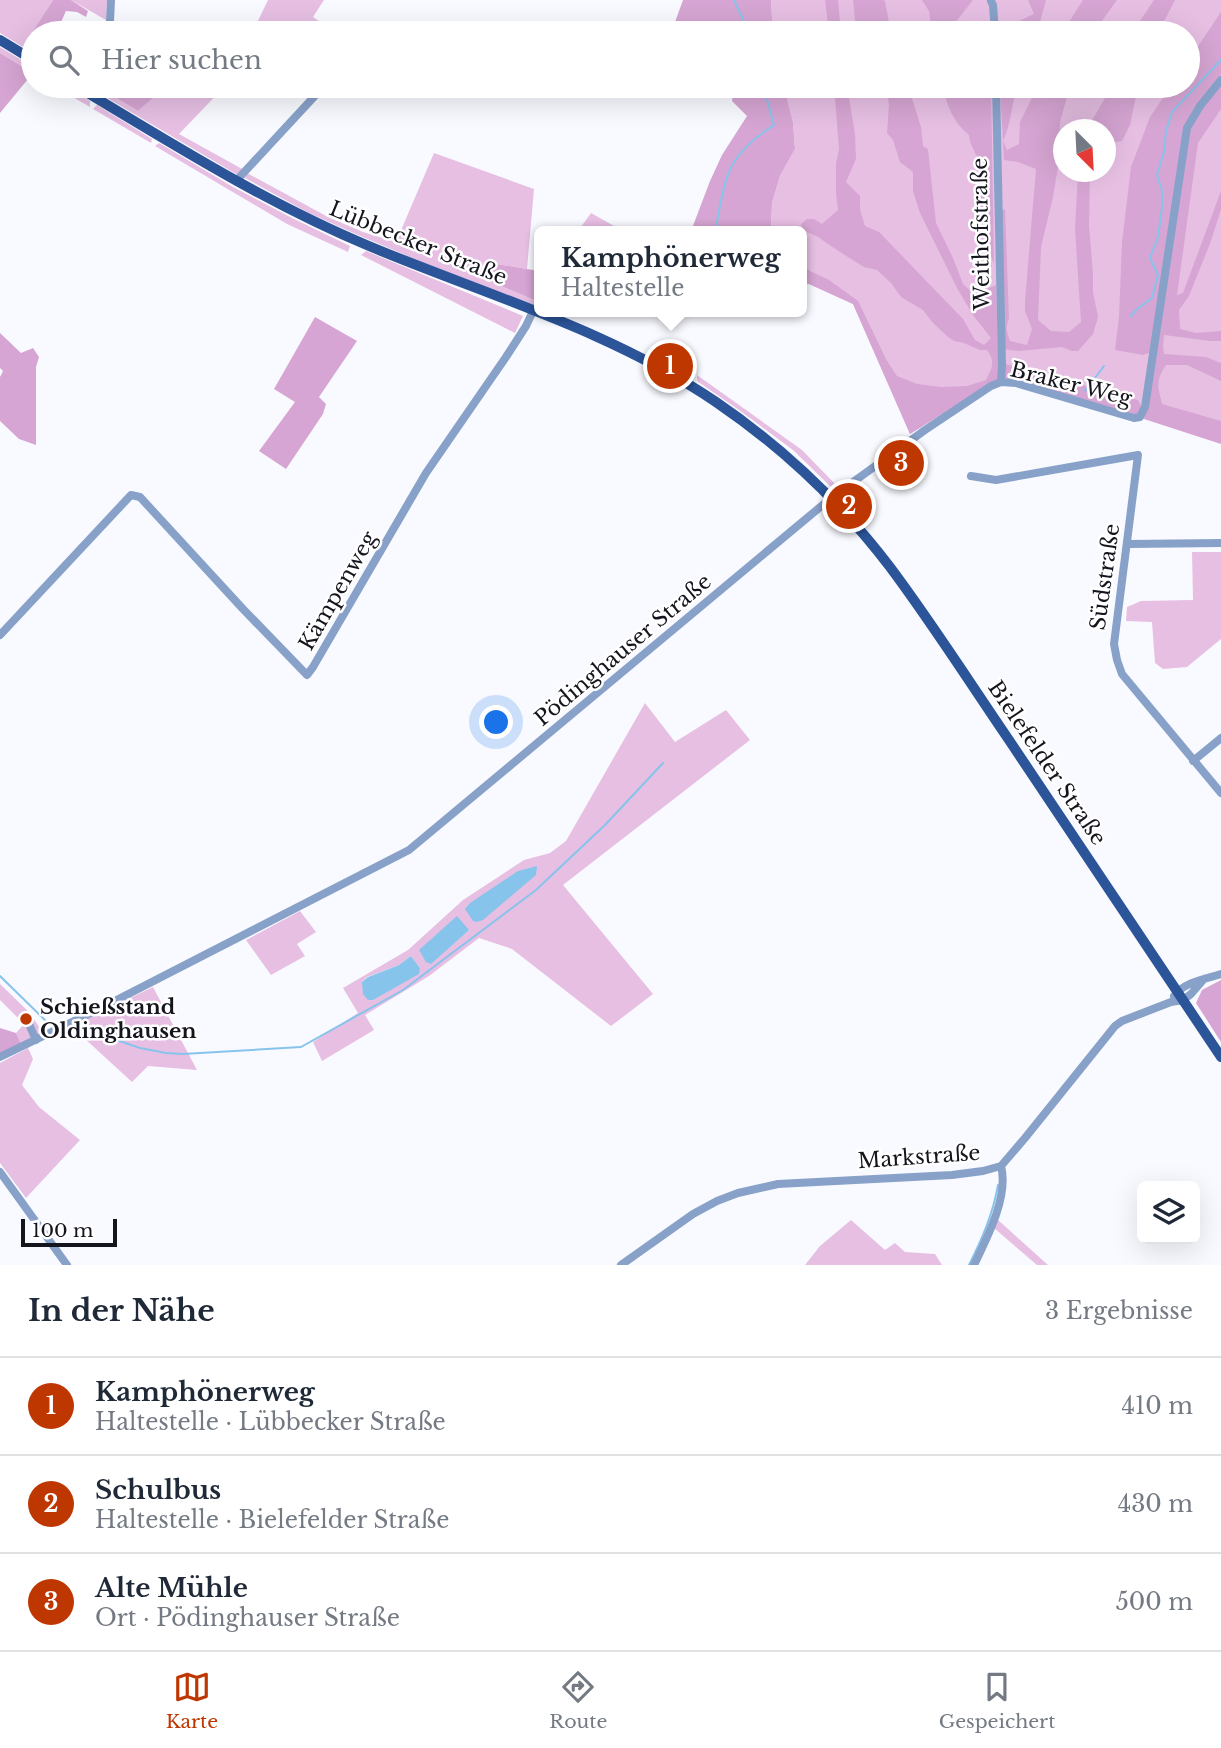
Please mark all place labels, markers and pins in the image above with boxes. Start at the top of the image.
pin: 1 [647,340,693,392]
pin: 3 [878,437,924,489]
pin: 2 [826,480,872,532]
place label: Schießstand Oldinghausen [40,994,197,1044]
marker: Schießstand Oldinghausen [18,1011,34,1027]

